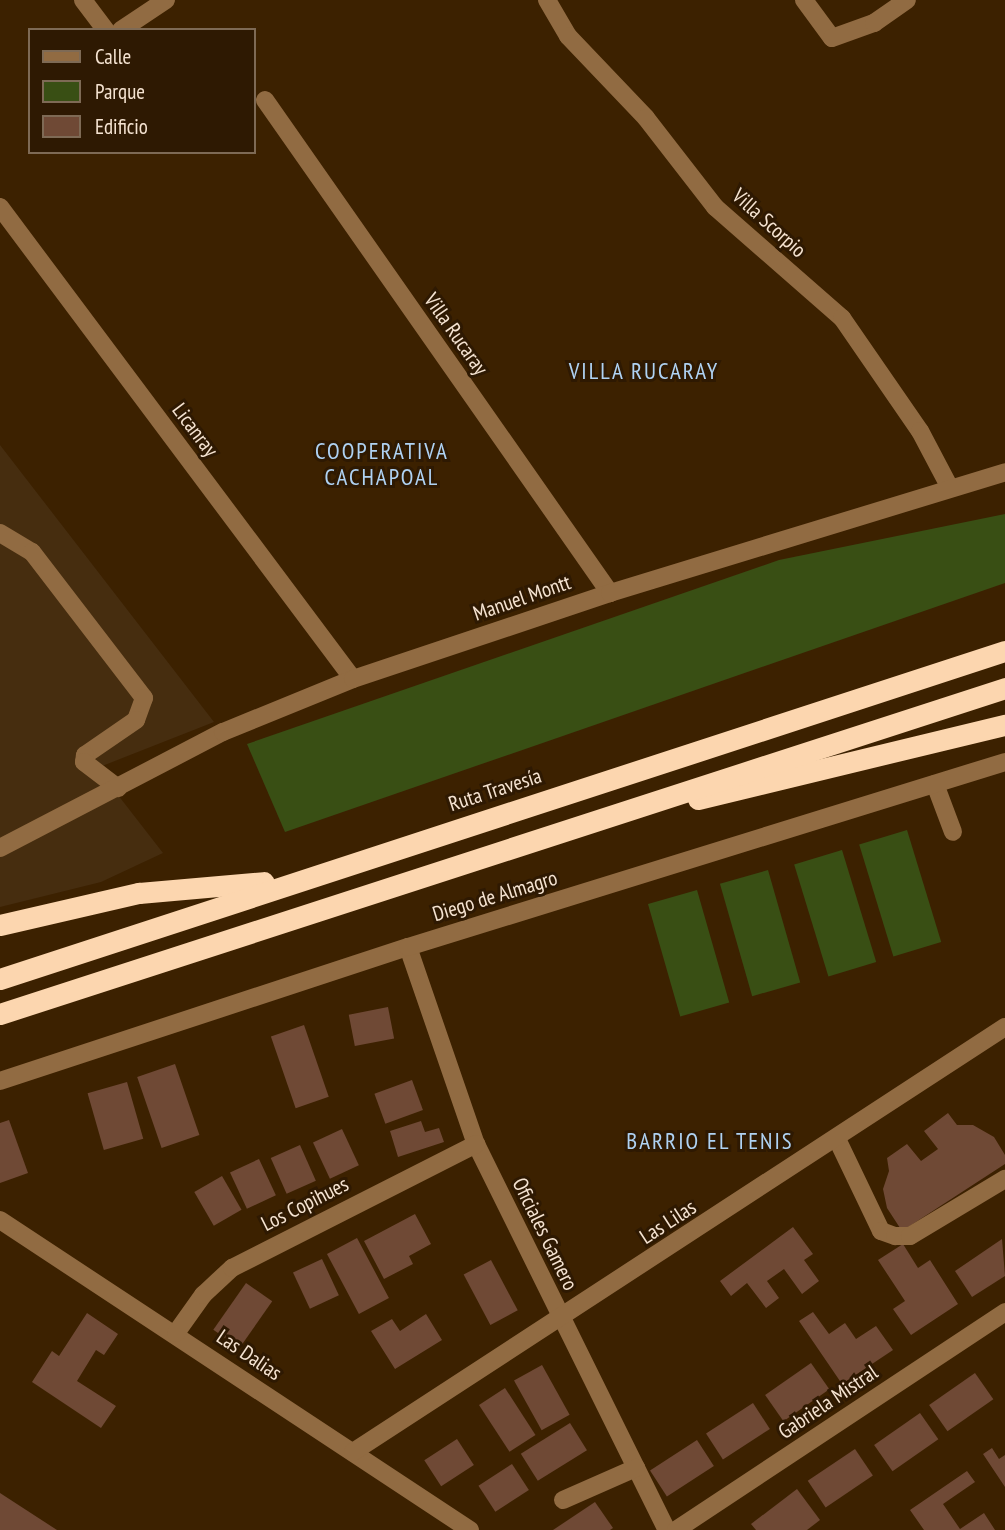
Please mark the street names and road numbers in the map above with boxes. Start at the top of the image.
street label: Villa Scorpio [727,183,811,263]
street label: Villa Rucaray [419,288,493,380]
street label: Licanray [167,398,223,462]
street label: Manuel Montt [470,570,574,626]
street label: Ruta Travesía [445,763,545,817]
street label: Diego de Almagro [429,865,561,927]
street label: Los Copihues [257,1171,353,1237]
street label: Oficiales Gamero [507,1174,583,1294]
street label: Las Lilas [635,1195,701,1249]
street label: Las Dalias [212,1324,286,1386]
street label: Gabriela Mistral [774,1360,882,1444]

